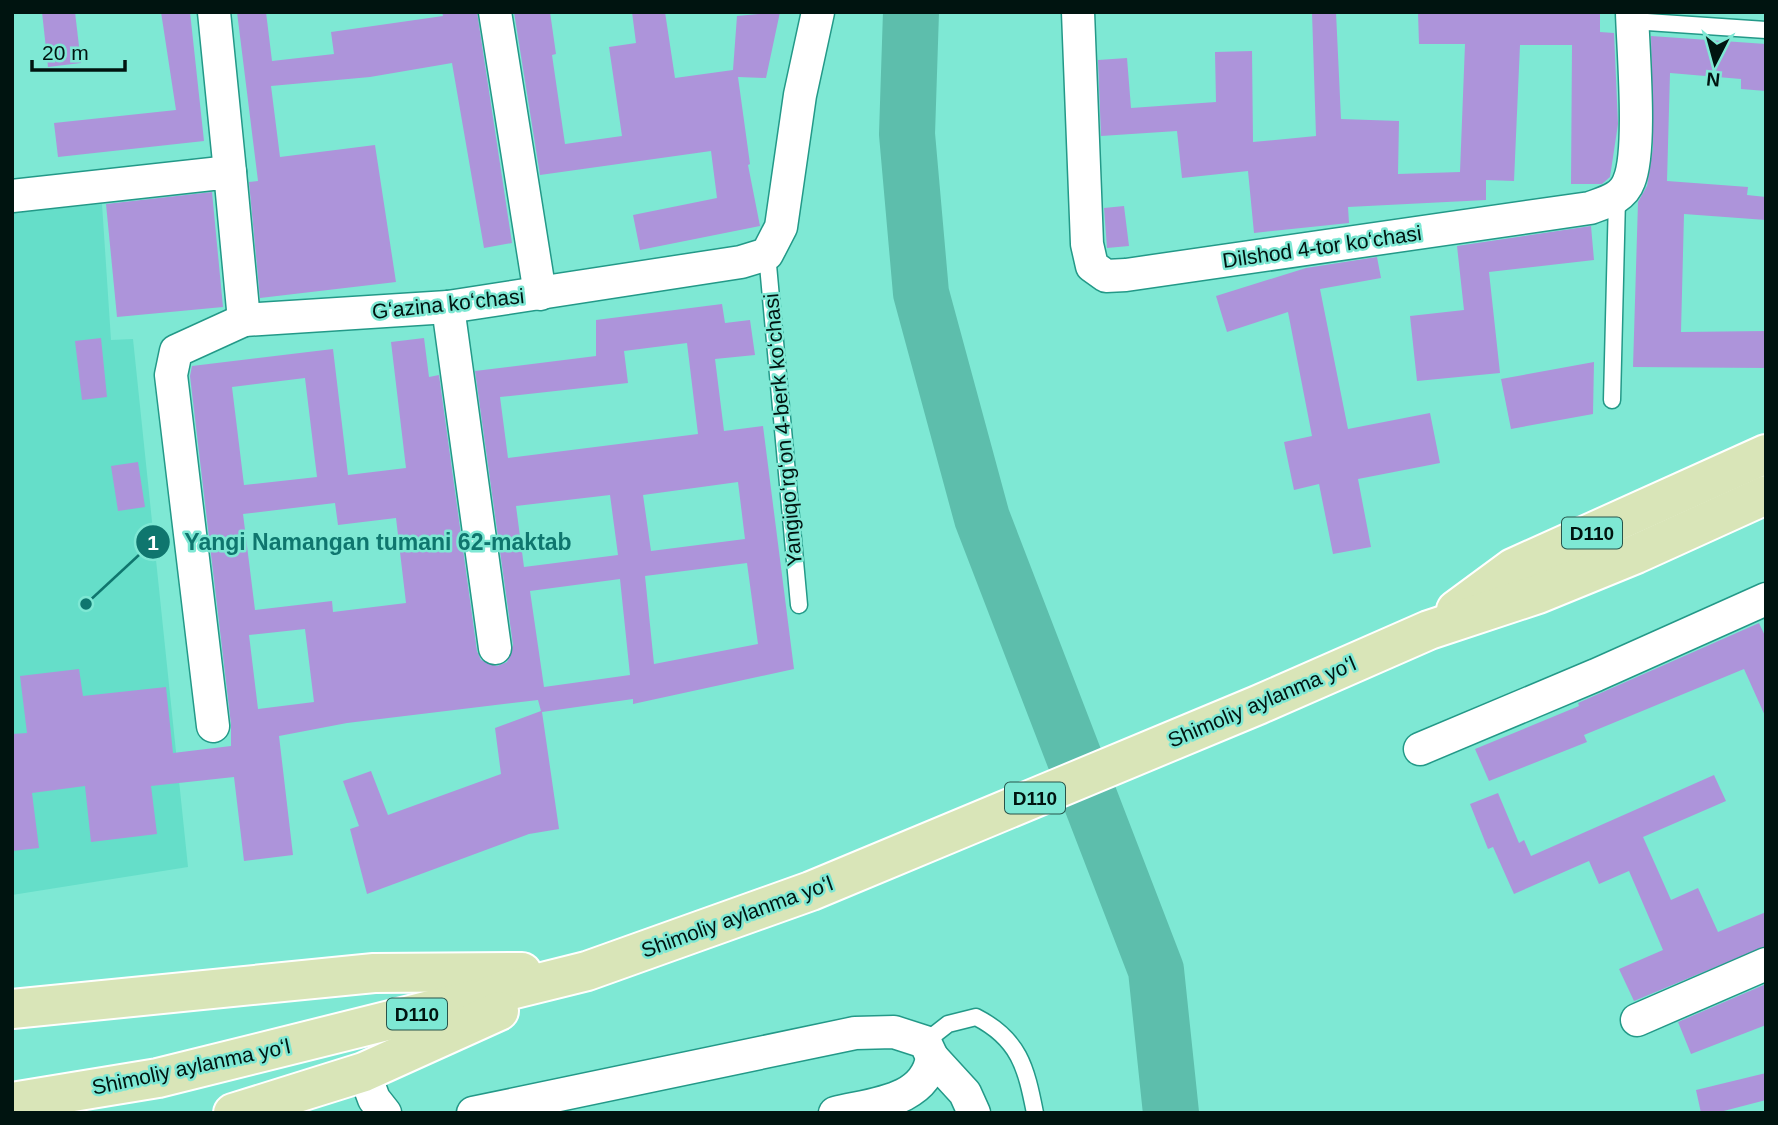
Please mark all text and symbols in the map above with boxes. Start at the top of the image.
scale bar [32,28,124,72]
north arrow [1680,28,1750,98]
text: 20 m [42,41,89,64]
text: N [1705,68,1721,91]
street label: Dilshod 4-tor koʻchasi [1221,221,1423,272]
street label: Gʻazina koʻchasi [371,284,525,323]
street label: Yangiqoʻrgʻon 4-berk koʻchasi [759,293,806,567]
road number: D110 [1562,518,1622,548]
callout: Yangi Namangan tumani 62-maktab [136,520,586,564]
text: Yangi Namangan tumani 62-maktab [184,529,572,555]
text: 1 [147,531,159,554]
street label: Shimoliy aylanma yoʻl [1164,652,1359,752]
road number: D110 [1005,782,1065,814]
street label: Shimoliy aylanma yoʻl [638,871,836,962]
road number: D110 [387,998,447,1030]
street label: Shimoliy aylanma yoʻl [90,1034,292,1099]

